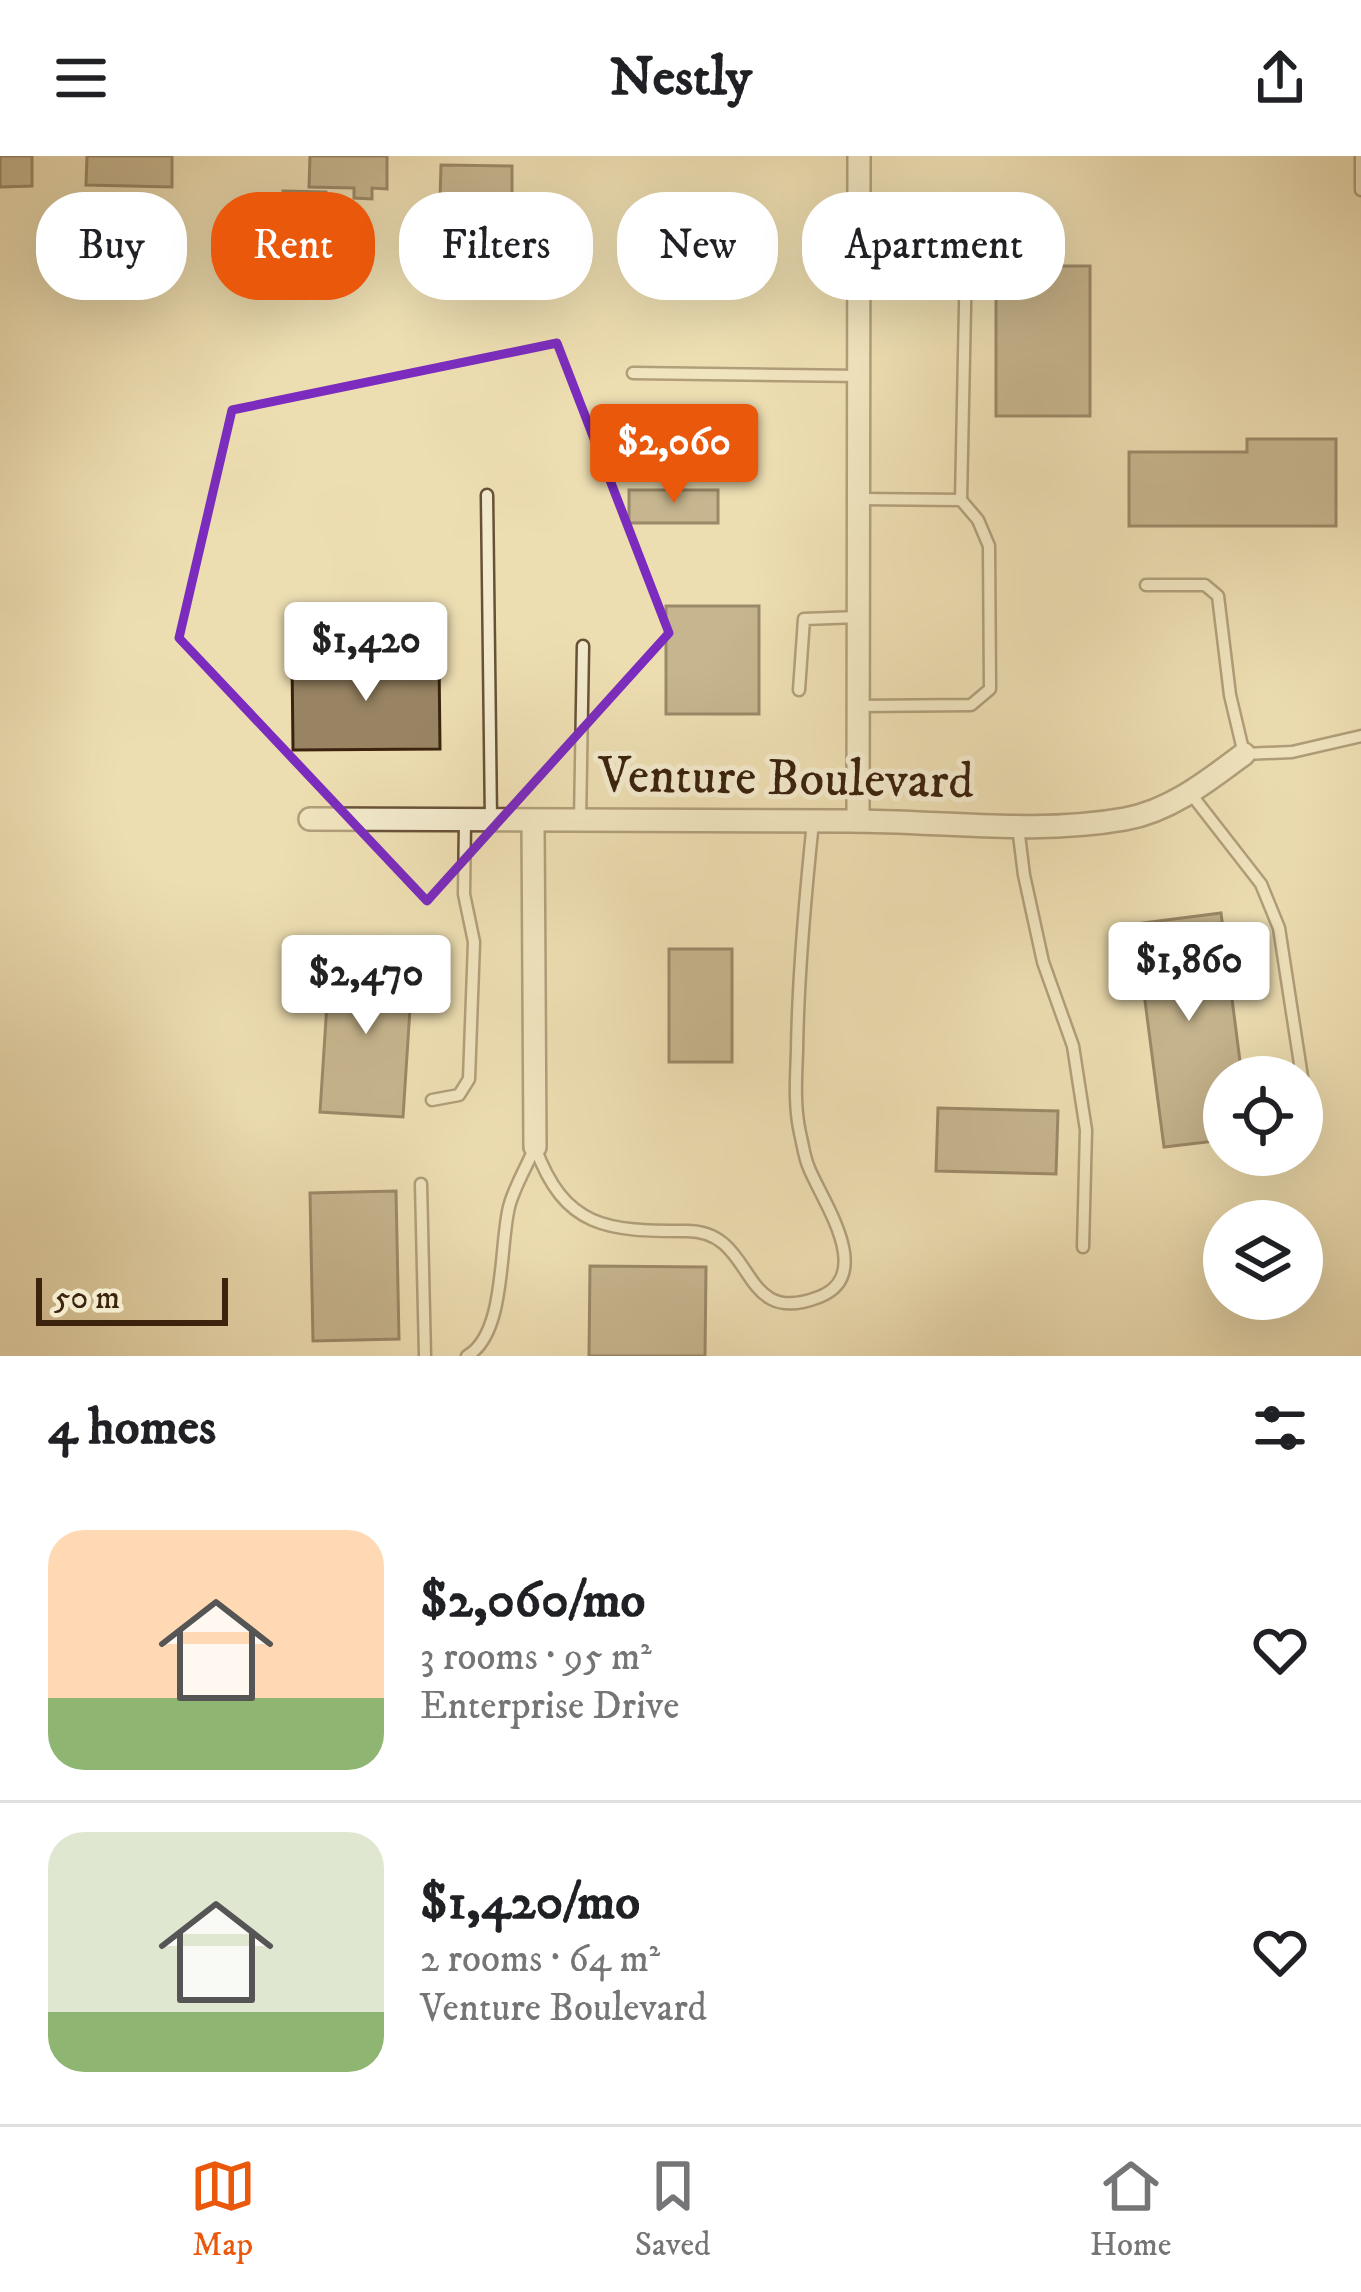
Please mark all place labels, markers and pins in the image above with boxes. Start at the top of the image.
pin: $2,060 [576,404,772,506]
pin: $1,420 [268,602,464,704]
pin: $1,860 [1091,922,1287,1024]
pin: $2,470 [268,935,464,1037]

